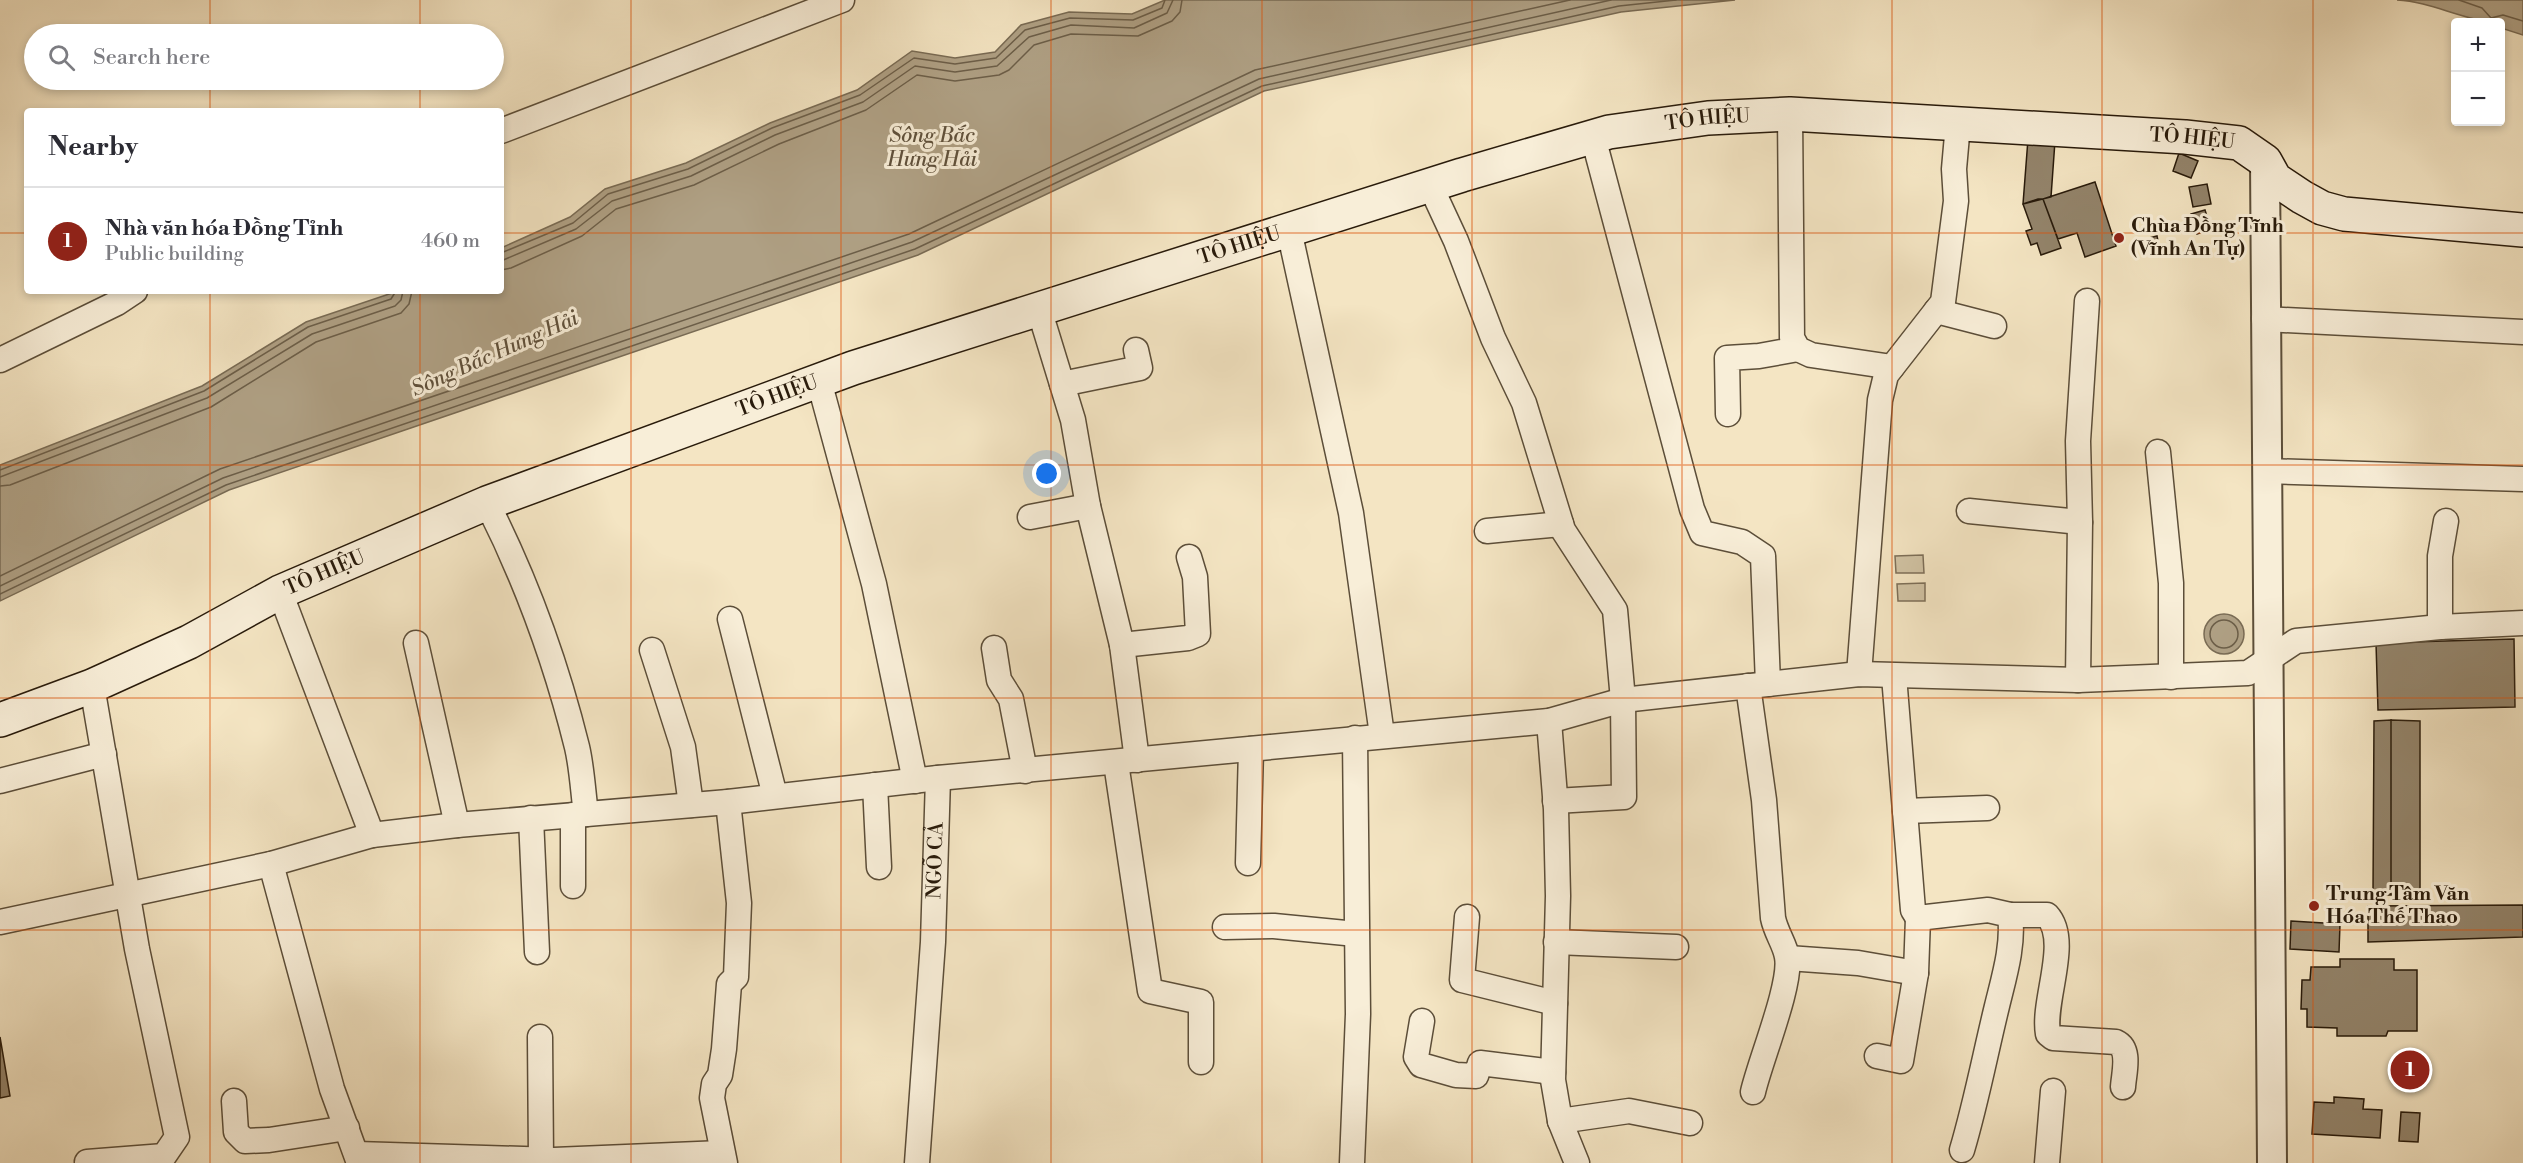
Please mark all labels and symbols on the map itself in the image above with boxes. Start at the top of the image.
street label: TÔ HIỆU [1663,103,1751,136]
street label: TÔ HIỆU [2149,122,2236,155]
water label: Sông Bắc Hưng Hải [886,123,978,173]
place label: Chùa Đồng Tĩnh (Vĩnh An Tự) [2131,214,2285,262]
street label: TÔ HIỆU [1195,221,1284,270]
marker: Chùa Đồng Tĩnh (Vĩnh An Tự) [2112,231,2126,245]
water label: Sông Bắc Hưng Hải [407,305,583,403]
street label: TÔ HIỆU [733,369,822,423]
your location [1032,459,1061,488]
street label: TÔ HIỆU [280,544,369,601]
street label: NGÕ CẢ [921,820,949,900]
place label: Trung Tâm Văn Hóa Thế Thao [2326,882,2470,930]
marker: Trung Tâm Văn Hóa Thế Thao [2307,899,2321,913]
pin: 1 [2390,1048,2430,1092]

